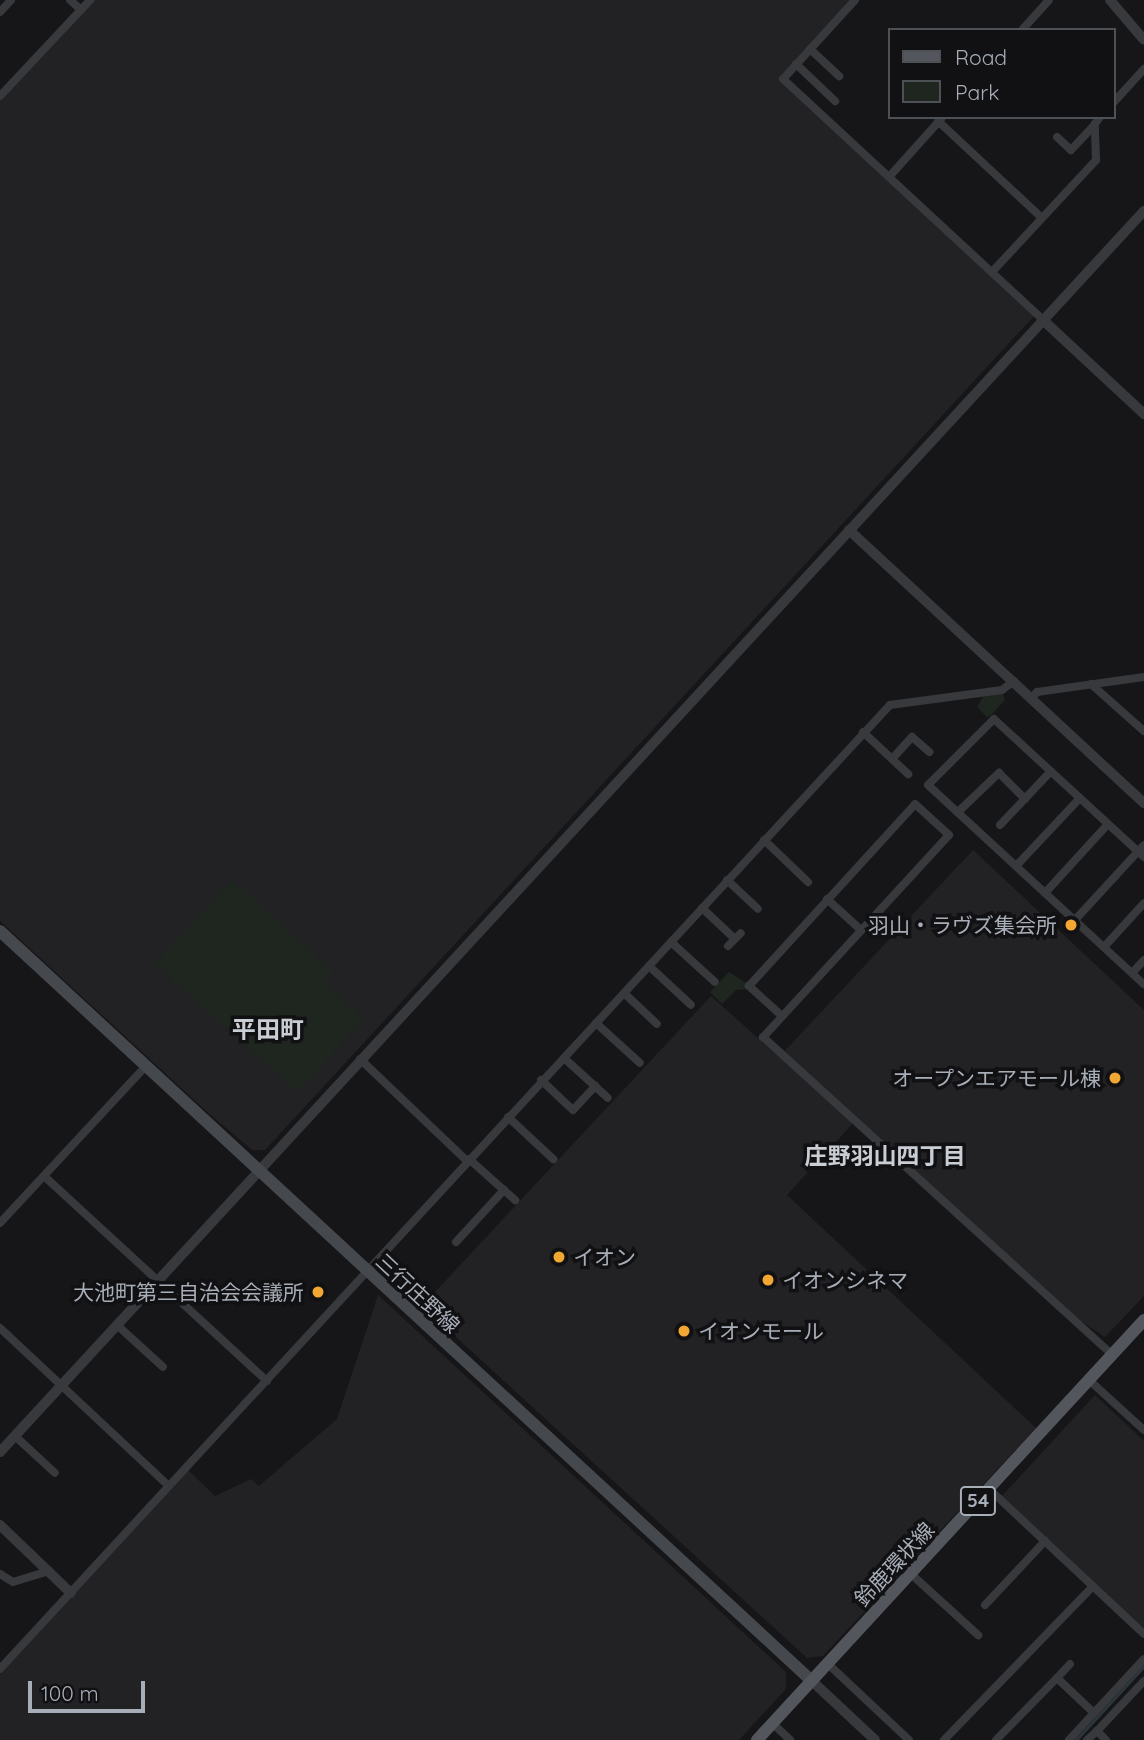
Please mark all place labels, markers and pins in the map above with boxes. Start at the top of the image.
place label: 羽山・ラヴズ集会所 [868,912,1057,938]
marker: 羽山・ラヴズ集会所 [1063,917,1079,933]
place label: オープンエアモール棟 [891,1065,1101,1091]
marker: オープンエアモール棟 [1107,1070,1123,1086]
place label: イオン [573,1244,636,1270]
marker: イオン [551,1249,567,1265]
place label: イオンシネマ [782,1267,908,1293]
marker: イオンシネマ [760,1272,776,1288]
place label: 大池町第三自治会会議所 [73,1279,304,1305]
marker: 大池町第三自治会会議所 [310,1284,326,1300]
place label: イオンモール [698,1318,824,1344]
marker: イオンモール [676,1323,692,1339]

